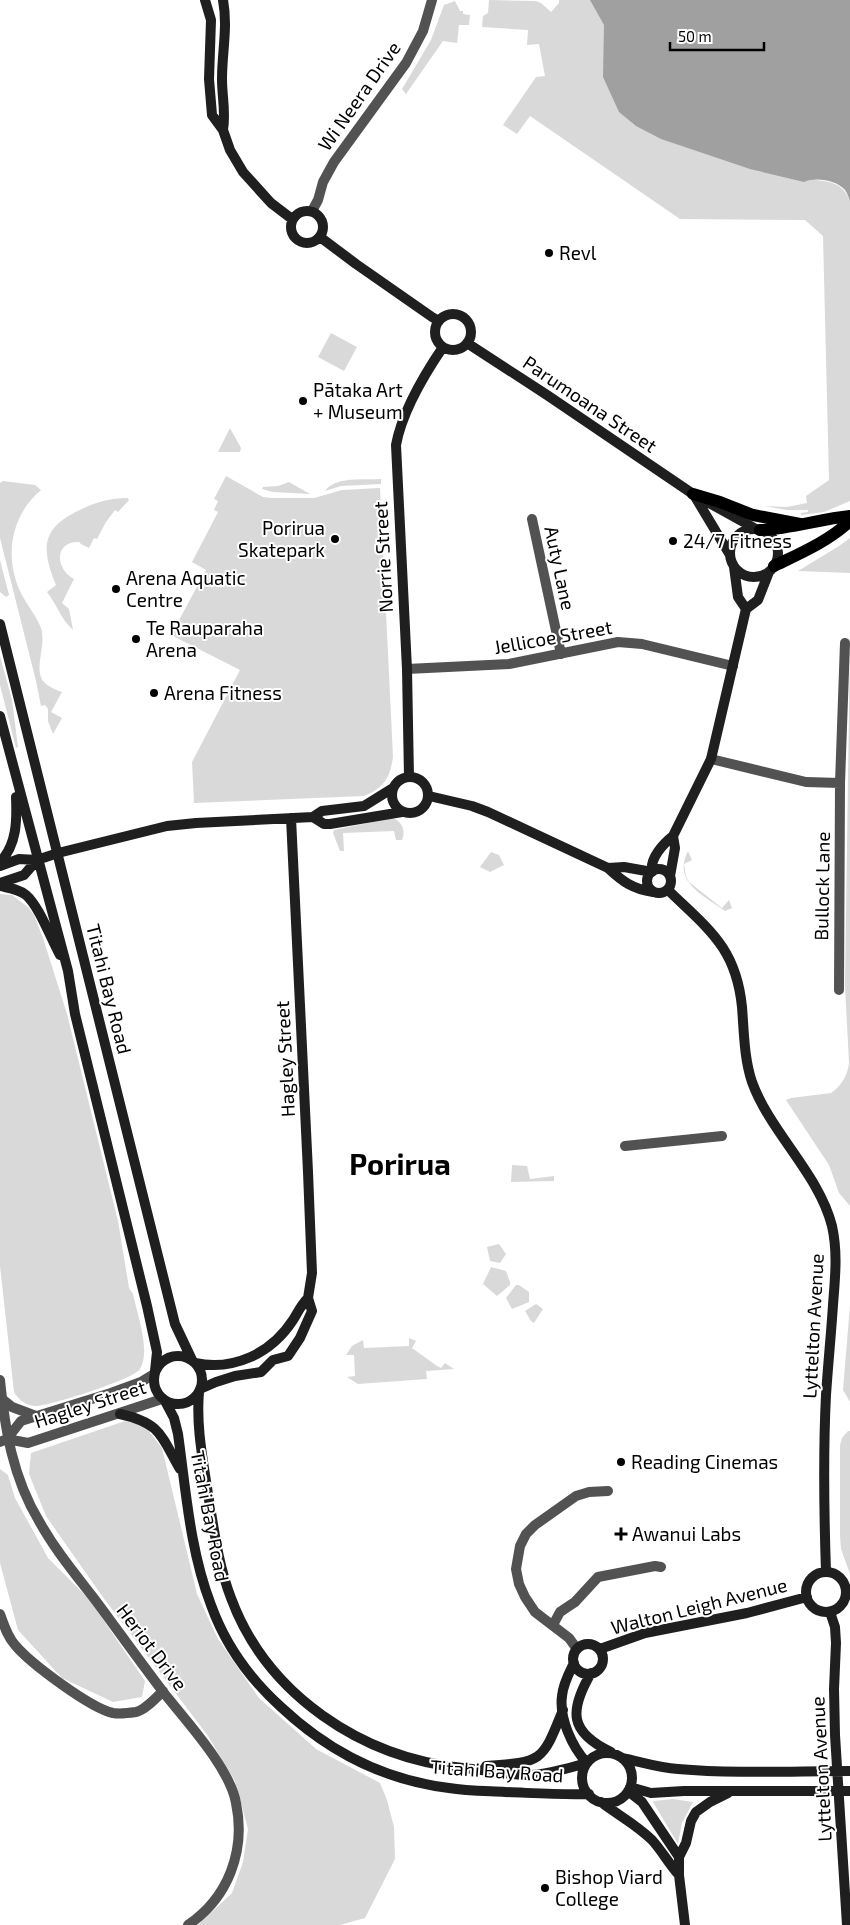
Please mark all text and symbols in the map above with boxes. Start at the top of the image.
scale bar [670,20,764,52]
text: 50 m [678,27,712,45]
street label: Wi Neera Drive [312,37,405,155]
place label: Revl [559,241,597,264]
marker: Revl [543,247,555,259]
street label: Parumoana Street [519,350,662,457]
place label: Pātaka Art + Museum [313,378,403,423]
marker: Pātaka Art + Museum [297,395,309,407]
street label: Norrie Street [368,501,397,613]
place label: Porirua Skatepark [238,516,325,561]
street label: Auty Lane [540,524,581,612]
place label: 24/7 Fitness [683,529,792,552]
marker: Porirua Skatepark [329,533,341,545]
marker: 24/7 Fitness [667,535,679,547]
place label: Arena Aquatic Centre [126,566,246,611]
marker: Arena Aquatic Centre [110,583,122,595]
street label: Jellicoe Street [492,615,614,658]
place label: Te Rauparaha Arena [146,616,263,661]
marker: Te Rauparaha Arena [130,633,142,645]
place label: Arena Fitness [164,681,282,704]
marker: Arena Fitness [148,687,160,699]
street label: Bullock Lane [809,831,834,941]
street label: Titahi Bay Road [82,921,137,1056]
street label: Hagley Street [270,1000,299,1118]
district label: Porirua [349,1146,451,1181]
street label: Lyttelton Avenue [797,1253,828,1399]
street label: Hagley Street [31,1375,149,1432]
street label: Titahi Bay Road [186,1448,234,1583]
place label: Reading Cinemas [631,1450,778,1473]
marker: Reading Cinemas [615,1456,627,1468]
place label: Awanui Labs [632,1522,741,1545]
marker: Awanui Labs [614,1527,628,1541]
street label: Walton Leigh Avenue [608,1572,789,1639]
street label: Heriot Drive [112,1599,192,1695]
street label: Lyttelton Avenue [805,1696,836,1842]
street label: Titahi Bay Road [430,1754,564,1787]
place label: Bishop Viard College [555,1865,663,1910]
marker: Bishop Viard College [539,1882,551,1894]

